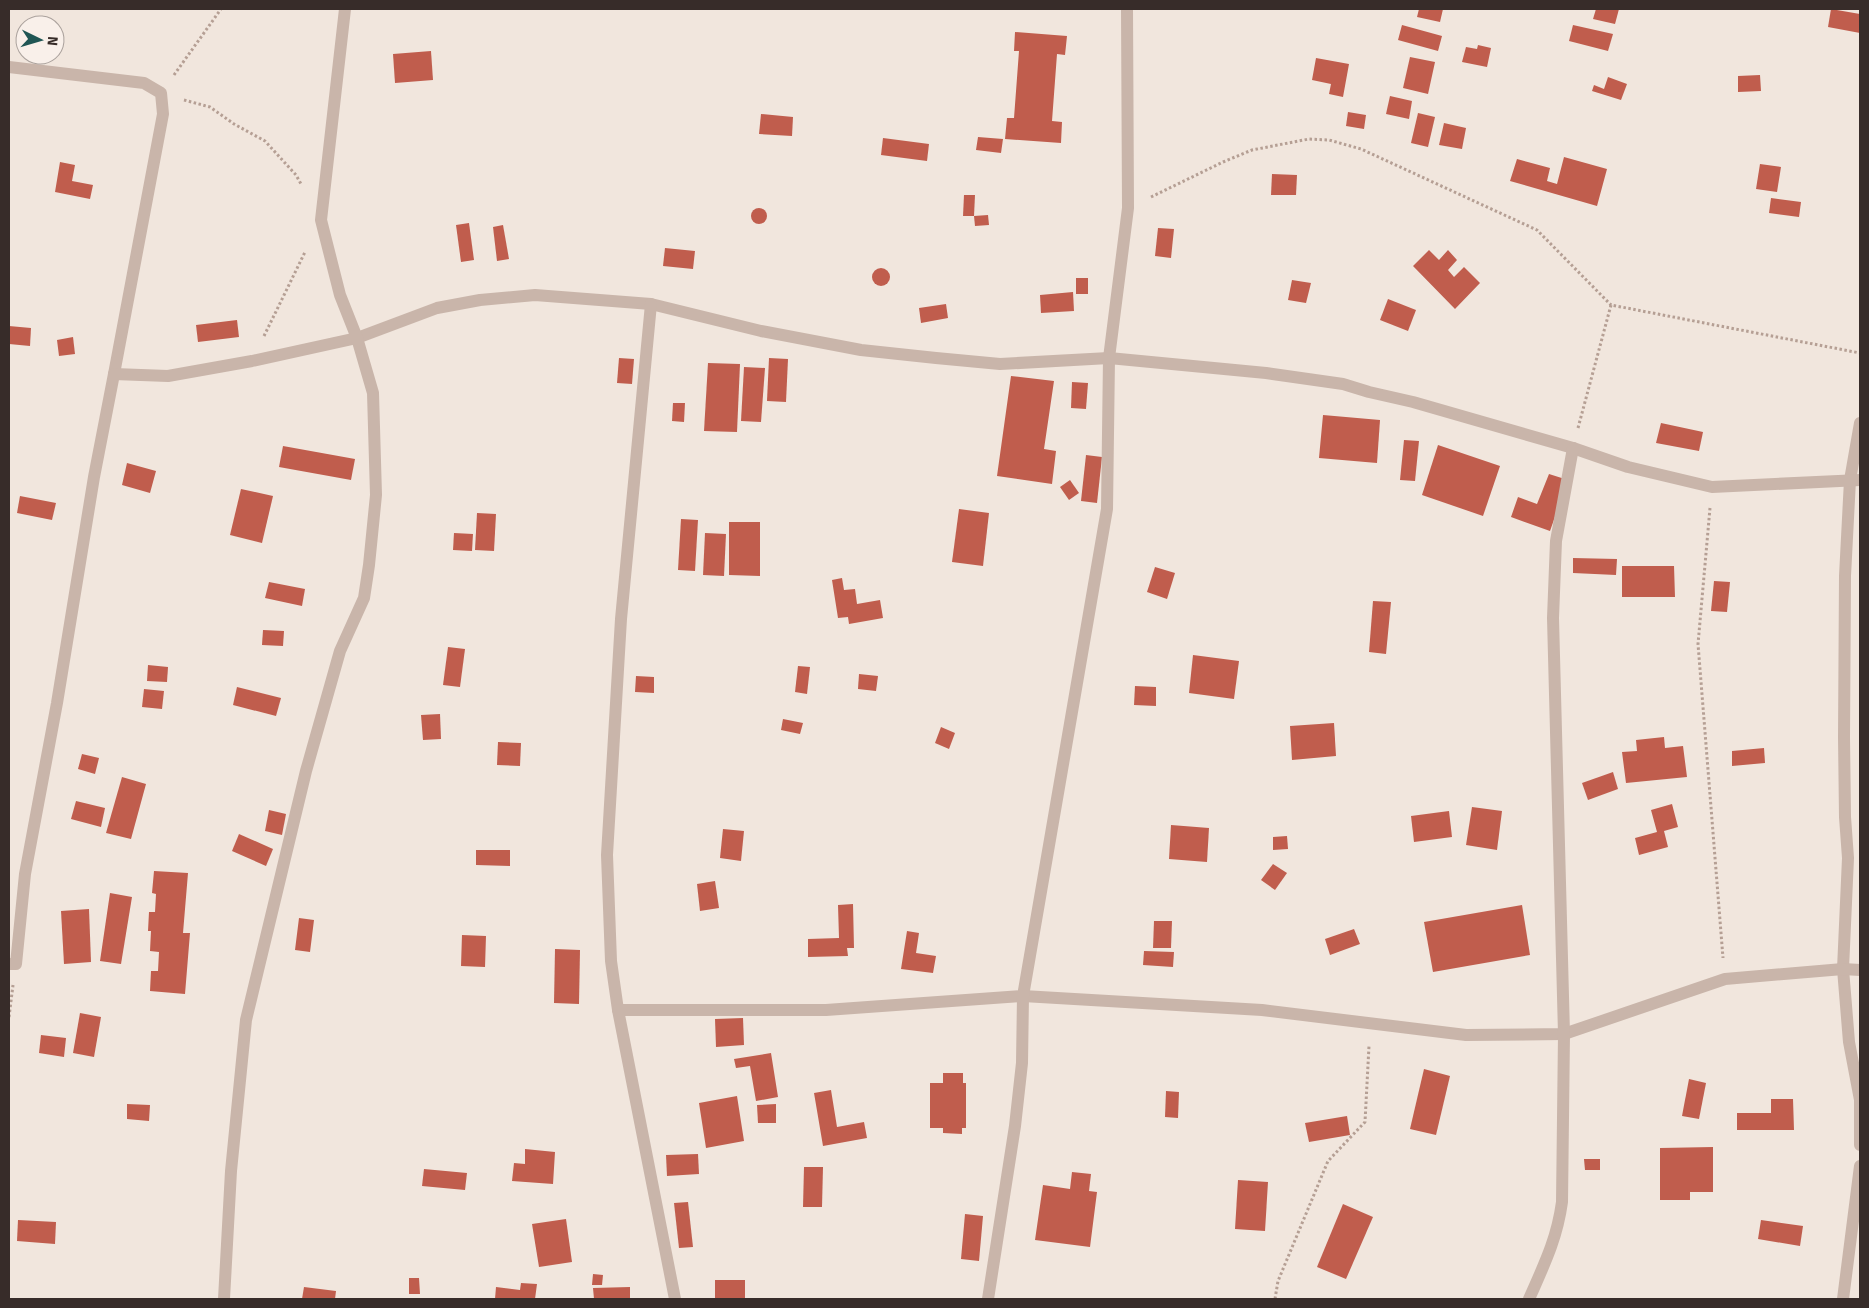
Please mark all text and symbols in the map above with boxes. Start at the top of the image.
north arrow [15,15,65,65]
text: N [44,36,61,46]

